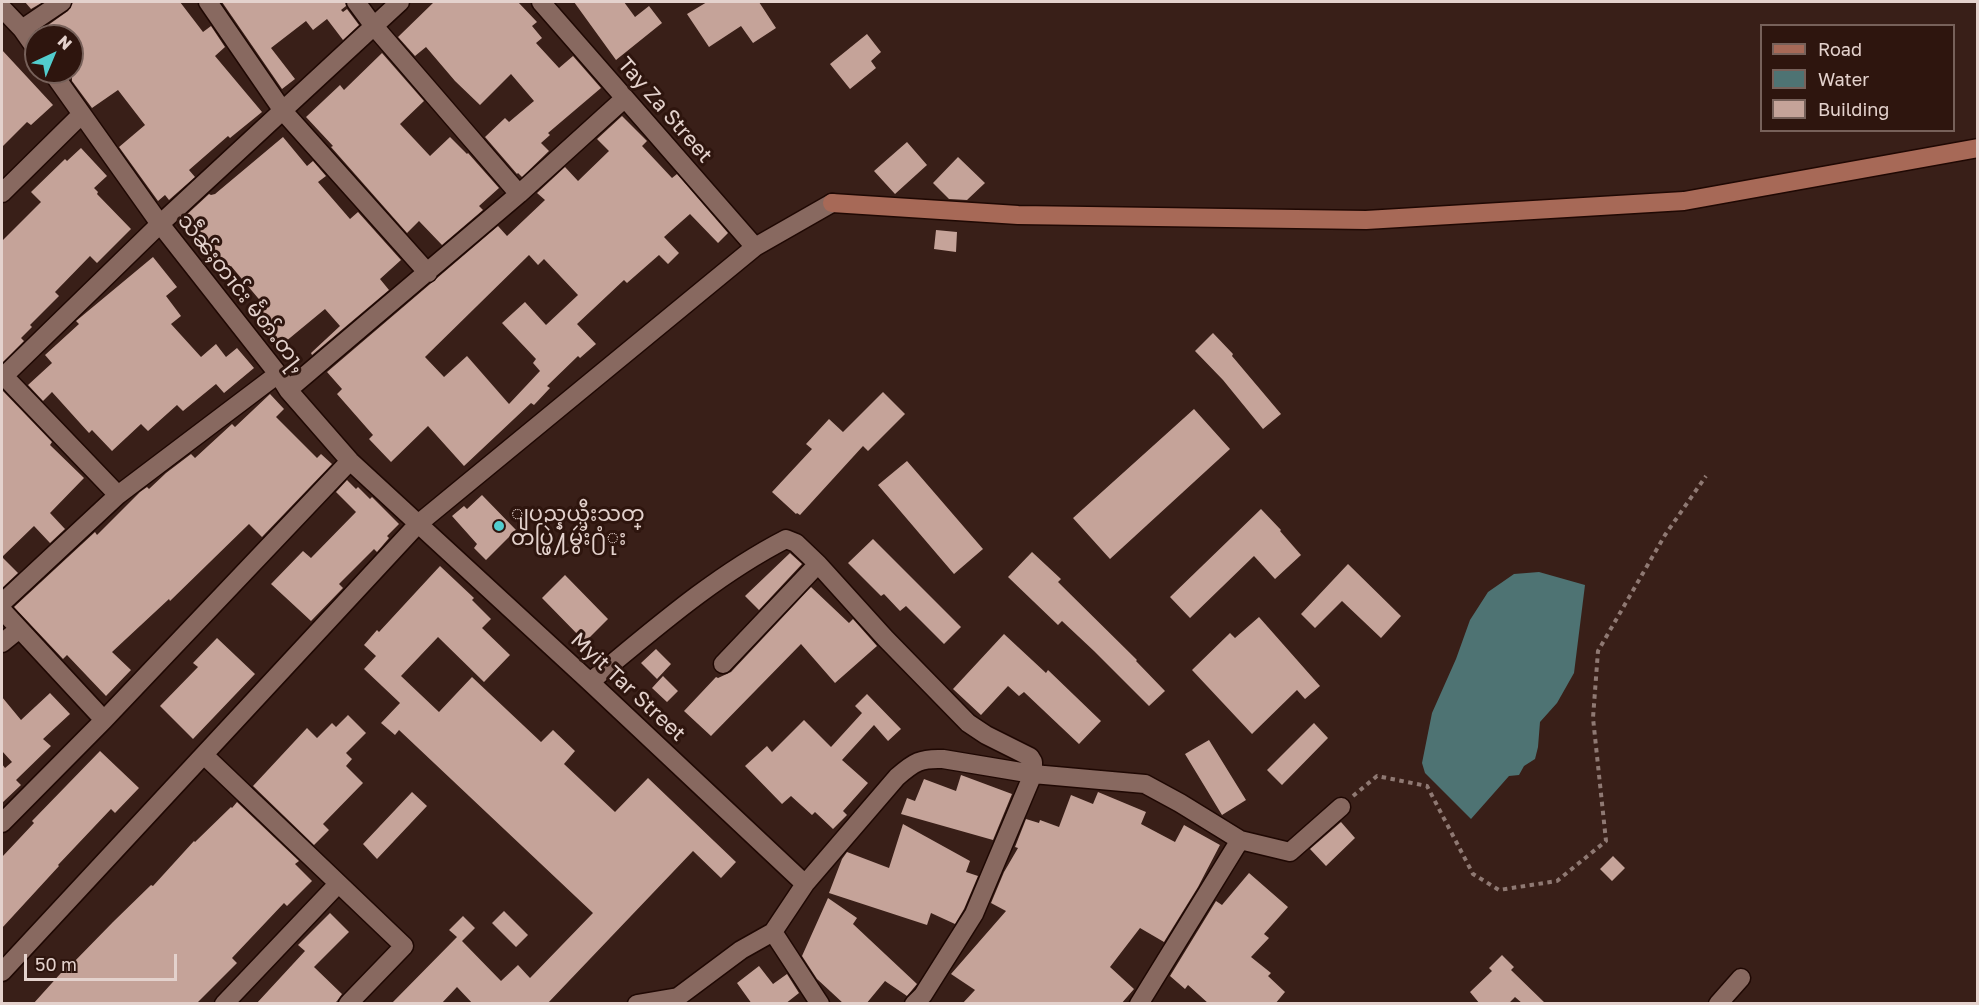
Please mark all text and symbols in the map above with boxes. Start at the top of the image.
north arrow [24,24,84,84]
legend [1760,24,1955,132]
text: N [54,31,76,54]
text: Road [1818,38,1862,60]
street label: Tay Za Street [612,52,718,168]
text: Water [1818,68,1869,90]
text: Building [1818,98,1889,120]
street label: သဵၼ်ႈတၢင်း မႅတ်ႉတႃႇ [172,209,312,377]
place label: ျပည္နယ္မီးသတ္ တပ္ဖြဲ႔မွဴး႐ံုး [511,501,645,551]
marker: ျပည္နယ္မီးသတ္ တပ္ဖြဲ႔မွဴး႐ံုး [492,519,506,533]
street label: Myit Tar Street [565,627,691,747]
scale bar [27,942,180,980]
text: 50 m [35,953,77,975]

